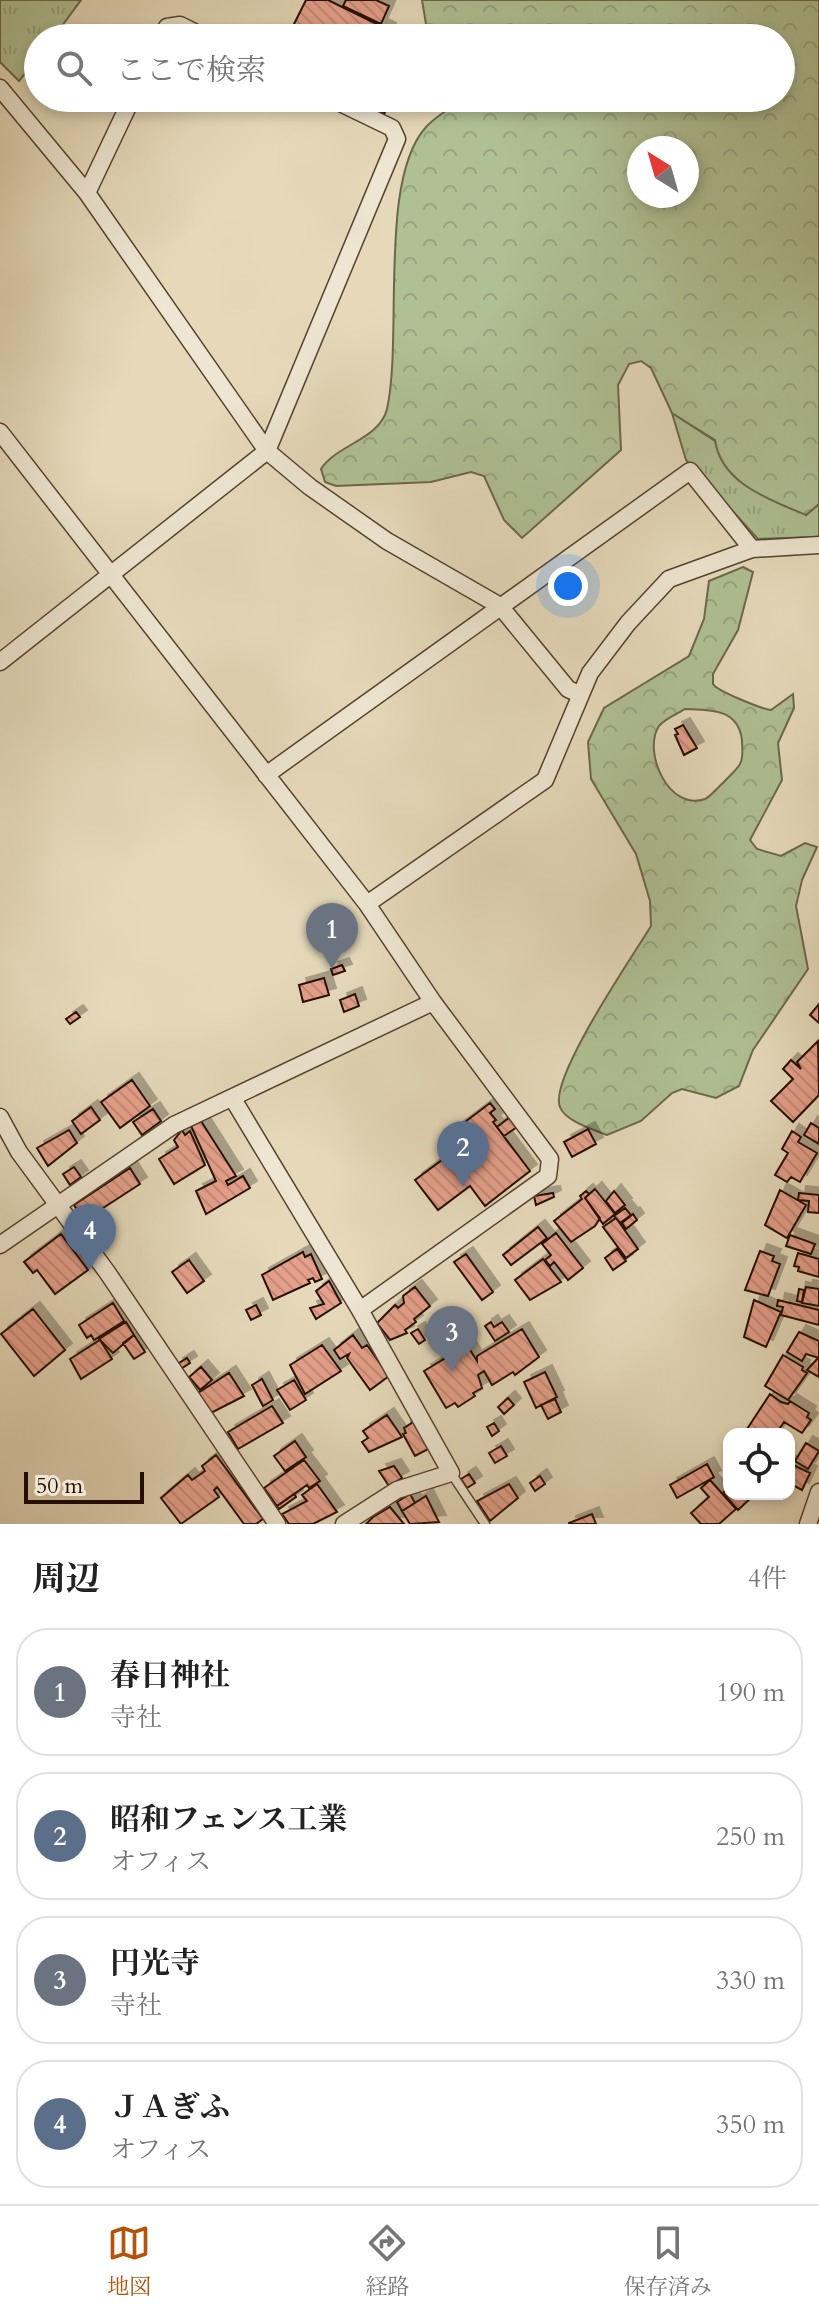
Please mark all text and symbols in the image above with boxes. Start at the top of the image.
search box [24,24,795,112]
icon: search [52,46,96,90]
text: ここで検索 [116,50,266,91]
north arrow [627,136,699,208]
your location [548,566,588,606]
pin: 1 [306,903,358,969]
pin: 2 [437,1121,489,1187]
pin: 4 [64,1204,116,1270]
pin: 3 [426,1306,478,1372]
map controls [723,1428,795,1500]
button: locate [723,1428,795,1500]
scale bar [24,1468,144,1504]
text: 50 m [36,1471,83,1501]
text: 周辺 [32,1556,100,1602]
text: 4件 [748,1561,787,1596]
text: 春日神社 [110,1655,230,1696]
text: 1 [53,1675,67,1710]
text: 190 m [716,1675,785,1710]
text: 寺社 [110,1700,162,1735]
text: 昭和フェンス工業 [110,1799,348,1840]
text: 2 [53,1819,67,1854]
text: 250 m [716,1819,785,1854]
text: オフィス [110,1844,211,1879]
text: 円光寺 [110,1943,200,1984]
text: 3 [53,1963,67,1998]
text: 330 m [716,1963,785,1998]
text: 寺社 [110,1988,162,2023]
text: ＪＡぎふ [110,2087,230,2128]
text: 4 [53,2107,67,2142]
text: 350 m [716,2107,785,2142]
text: オフィス [110,2132,211,2167]
tab: 地図 [107,2221,151,2302]
tab: 経路 [365,2221,410,2302]
tab: 保存済み [624,2221,712,2302]

